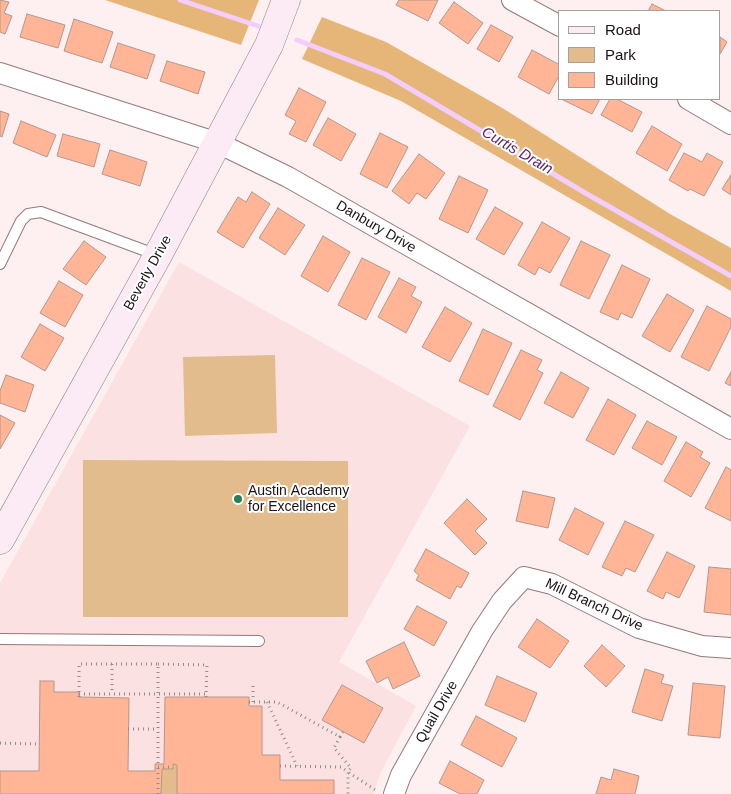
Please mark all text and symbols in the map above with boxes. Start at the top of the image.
legend [558,10,721,100]
text: Road [605,21,641,38]
text: Park [605,46,636,63]
text: Building [605,71,658,88]
water label: Curtis Drain [478,123,556,179]
street label: Danbury Drive [333,197,419,257]
street label: Beverly Drive [120,233,176,313]
place label: Austin Academy for Excellence [248,483,349,516]
marker: Austin Academy for Excellence [232,493,244,505]
street label: Mill Branch Drive [543,575,645,635]
street label: Quail Drive [412,678,462,746]

